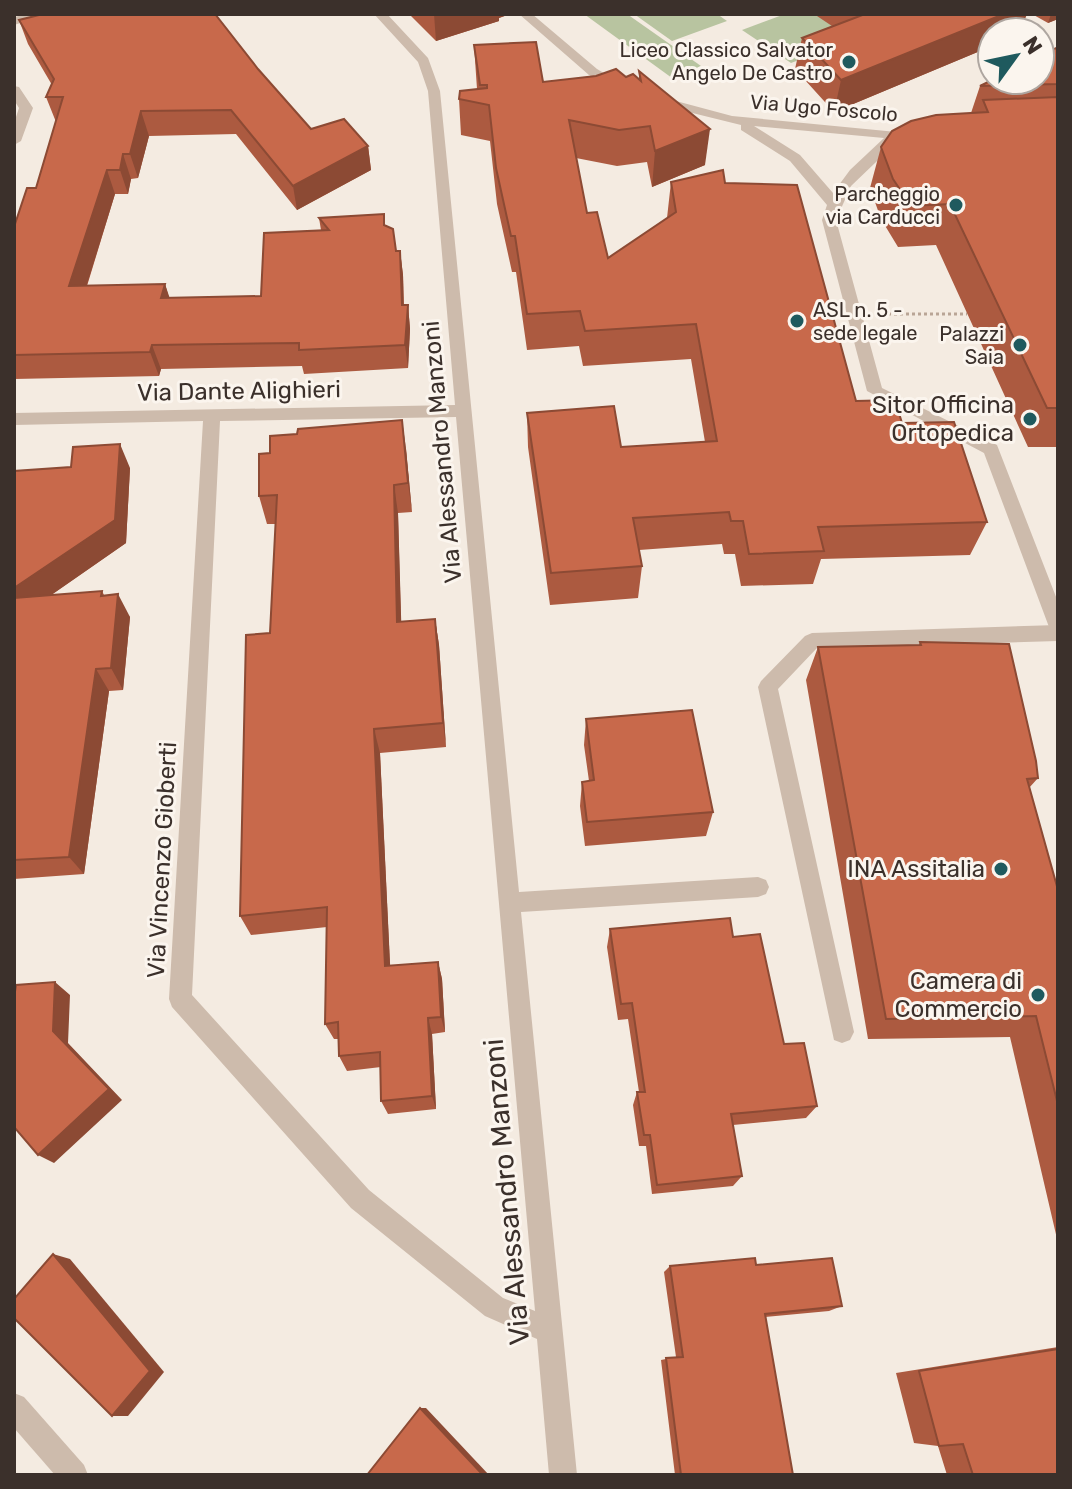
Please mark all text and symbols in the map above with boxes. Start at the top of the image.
north arrow [976,16,1056,96]
text: N [1017,31,1048,59]
place label: Liceo Classico Salvator Angelo De Castro [620,38,833,85]
marker: Liceo Classico Salvator Angelo De Castro [840,53,858,71]
street label: Via Ugo Foscolo [749,90,899,126]
place label: Parcheggio via Carducci [826,182,940,229]
marker: Parcheggio via Carducci [947,196,965,214]
place label: ASL n. 5 - sede legale [813,298,918,345]
marker: ASL n. 5 - sede legale [788,312,806,330]
street label: Via Alessandro Manzoni [417,320,467,584]
place label: Palazzi Saia [939,322,1004,369]
marker: Palazzi Saia [1011,336,1029,354]
street label: Via Dante Alighieri [137,375,341,407]
place label: Sitor Officina Ortopedica [872,391,1014,447]
marker: Sitor Officina Ortopedica [1021,410,1039,428]
street label: Via Vincenzo Gioberti [142,741,182,979]
place label: INA Assitalia [847,855,985,883]
marker: INA Assitalia [992,860,1010,878]
place label: Camera di Commercio [894,967,1022,1023]
marker: Camera di Commercio [1029,986,1047,1004]
street label: Via Alessandro Manzoni [477,1037,536,1346]

